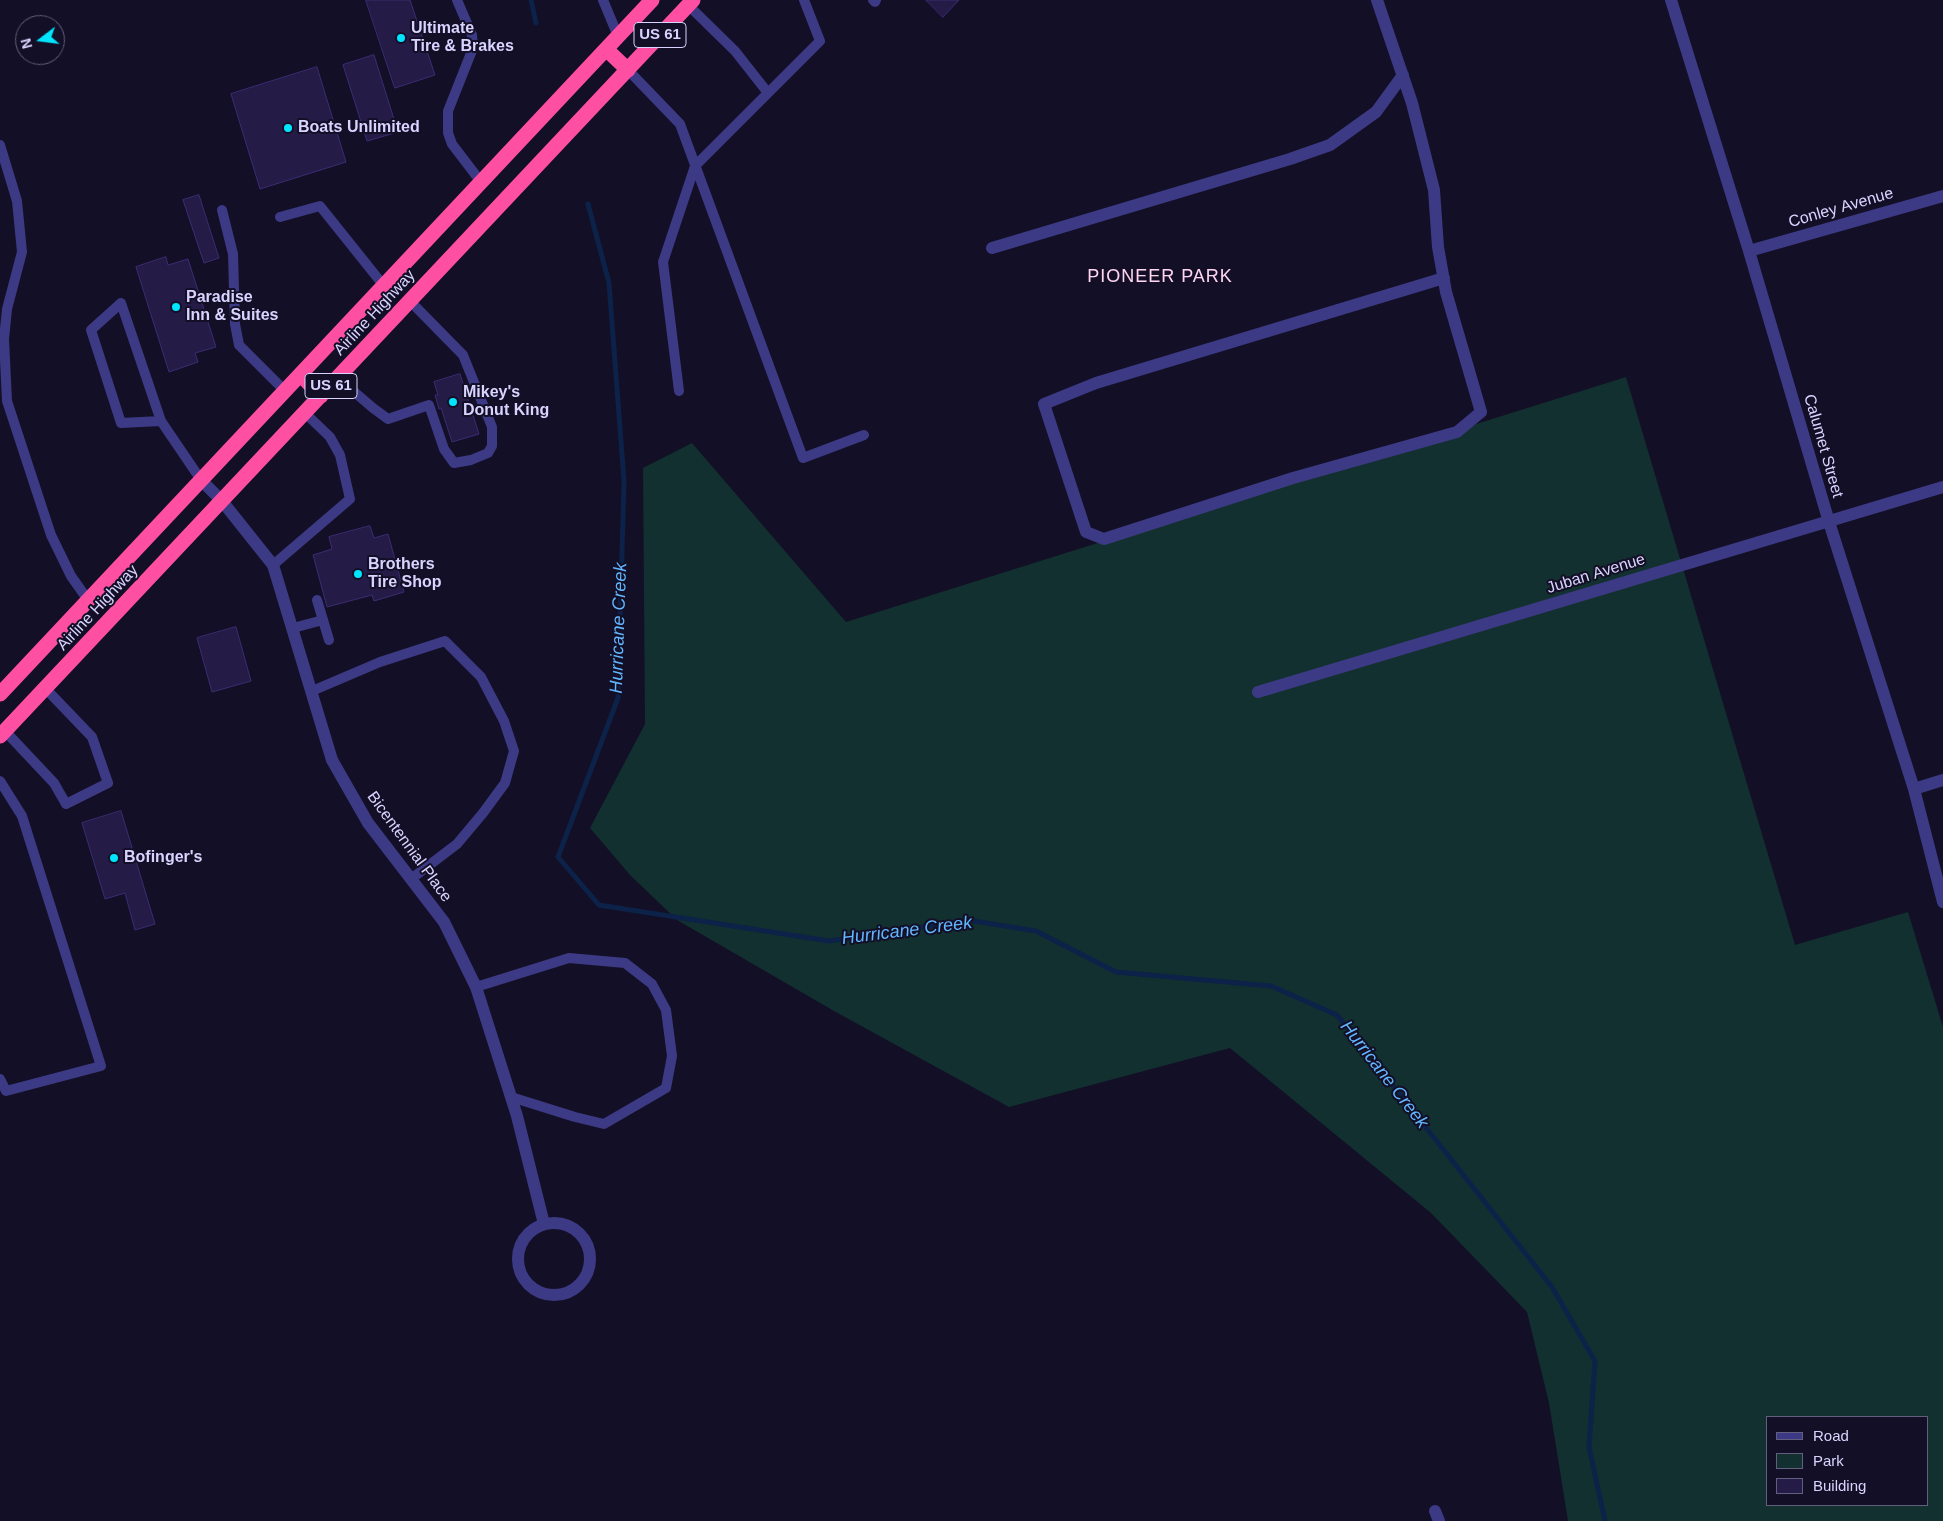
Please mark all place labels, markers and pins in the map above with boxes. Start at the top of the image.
place label: Ultimate Tire & Brakes [411,19,514,57]
marker: Ultimate Tire & Brakes [395,32,407,44]
place label: Boats Unlimited [298,118,420,138]
marker: Boats Unlimited [282,122,294,134]
place label: Paradise Inn & Suites [186,288,278,326]
marker: Paradise Inn & Suites [170,301,182,313]
place label: Mikey's Donut King [463,383,549,421]
marker: Mikey's Donut King [447,396,459,408]
place label: Brothers Tire Shop [368,555,441,593]
marker: Brothers Tire Shop [352,568,364,580]
place label: Bofinger's [124,848,202,868]
marker: Bofinger's [108,852,120,864]

